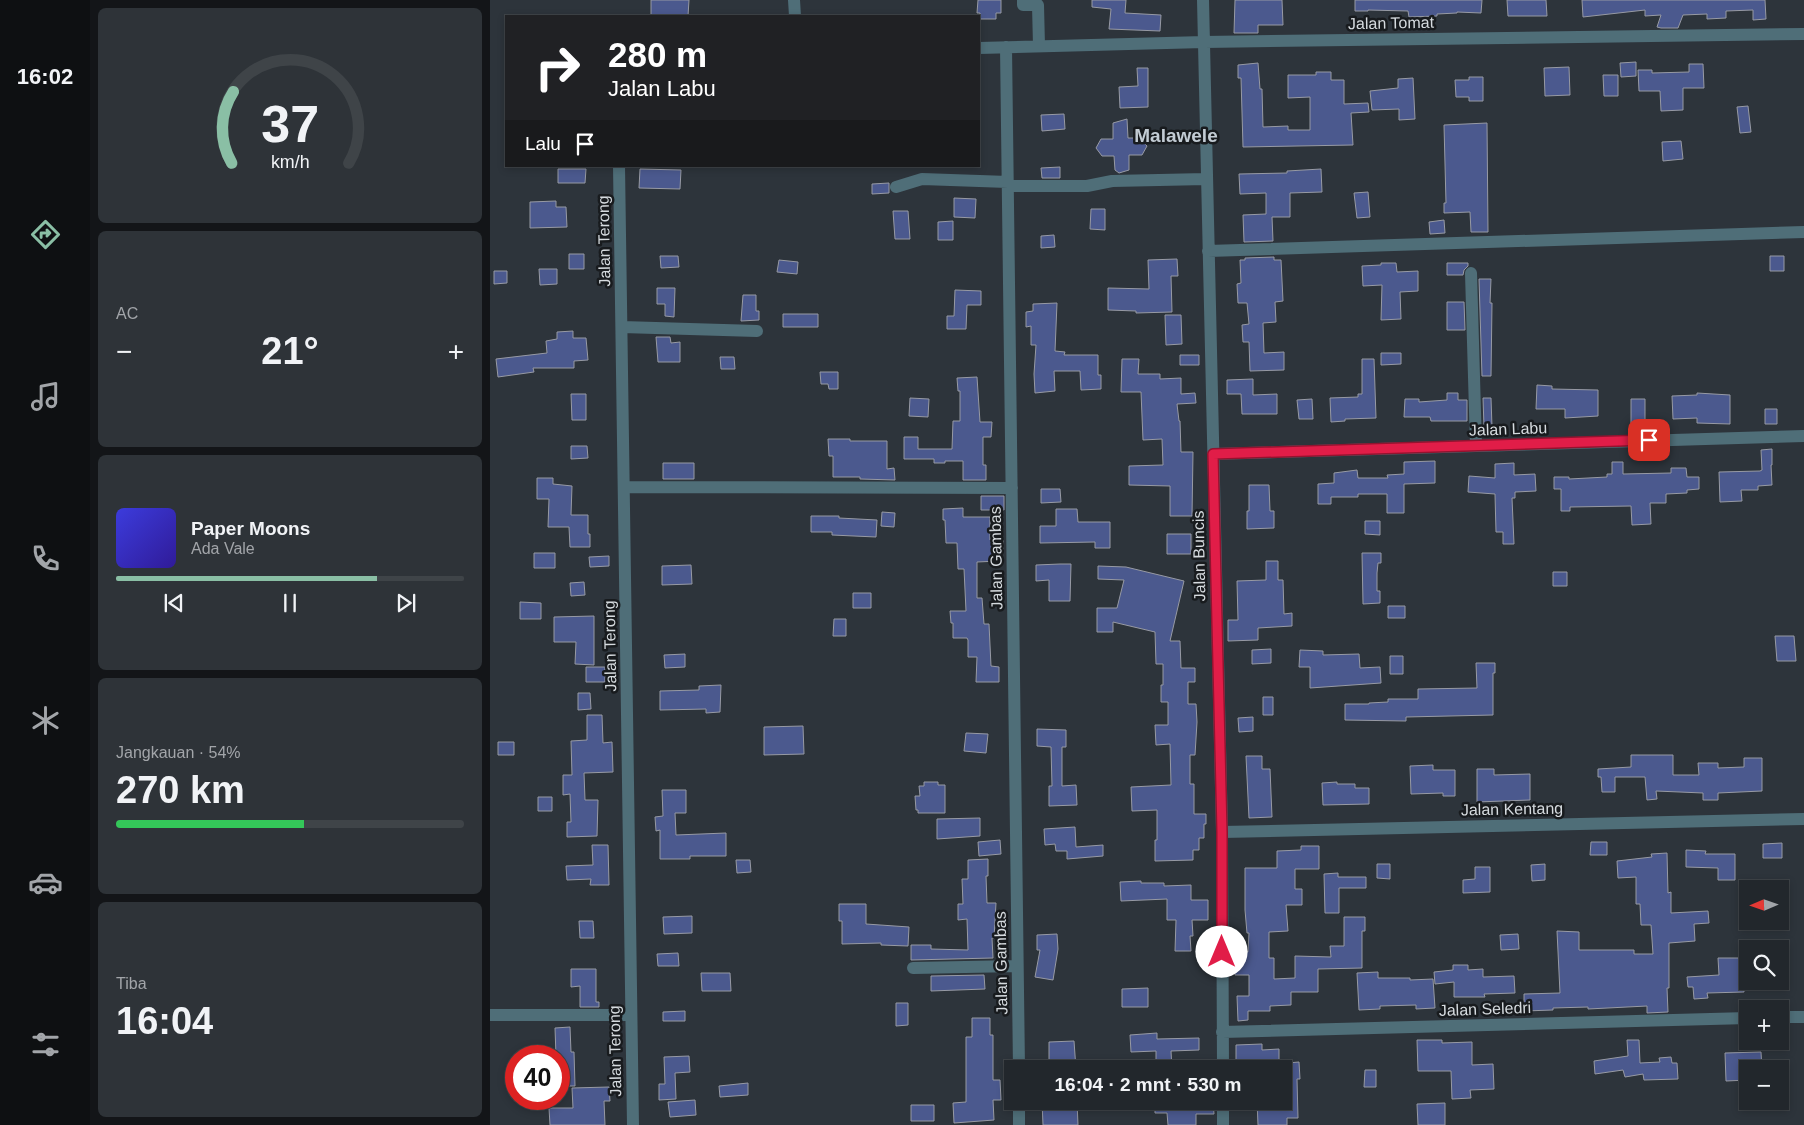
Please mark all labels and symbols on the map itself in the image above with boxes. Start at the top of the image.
street label: Jalan Tomat [1348,14,1435,32]
district label: Malawele [1134,125,1218,146]
street label: Jalan Terong [595,195,613,287]
street label: Jalan Labu [1469,419,1547,439]
pin [1628,419,1670,461]
street label: Jalan Gambas [987,506,1005,610]
street label: Jalan Buncis [1190,510,1208,602]
street label: Jalan Terong [601,600,619,692]
street label: Jalan Kentang [1461,800,1563,818]
north arrow [1739,880,1789,930]
street label: Jalan Gambas [992,911,1010,1015]
position arrow [1195,925,1247,977]
street label: Jalan Seledri [1438,999,1532,1019]
street label: Jalan Terong [606,1005,624,1097]
speed limit sign: 40 [505,1045,570,1110]

